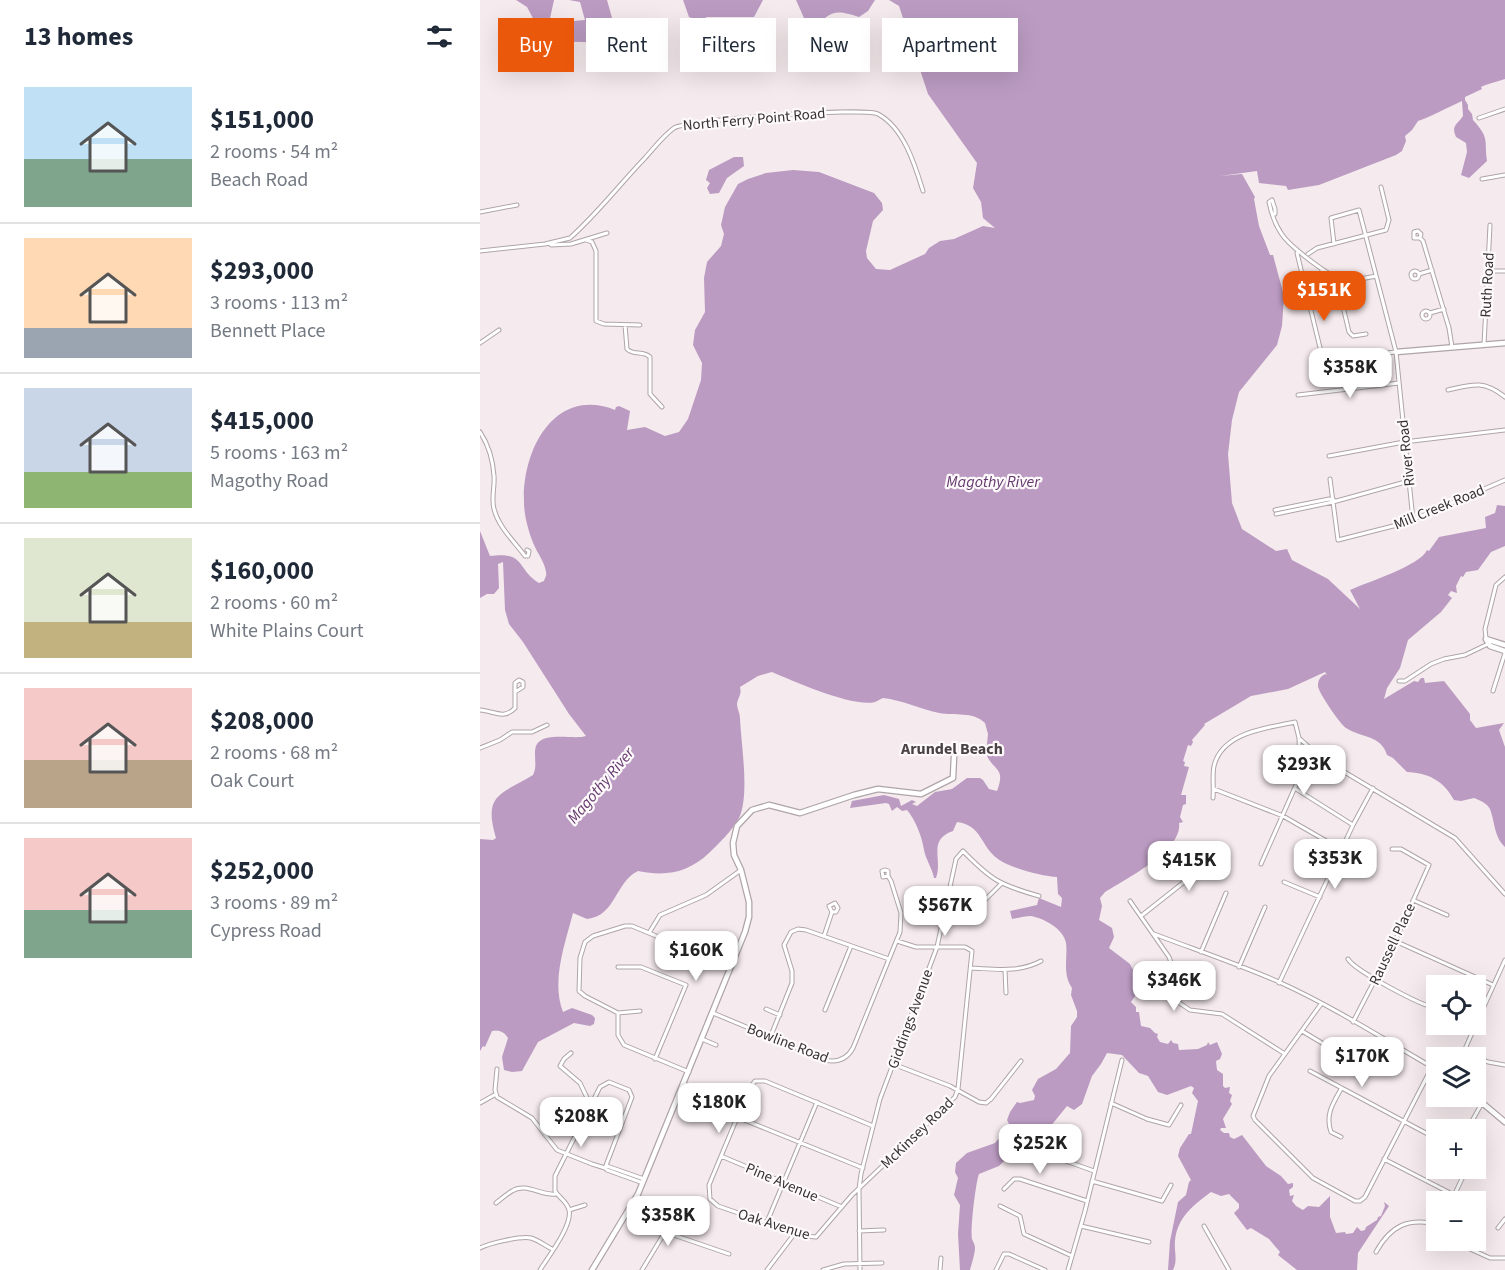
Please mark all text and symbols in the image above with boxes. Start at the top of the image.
text: 13 homes [24,18,133,55]
chip: Buy [498,18,574,72]
chip: Rent [586,18,668,72]
chip: Filters [680,18,776,72]
chip: New [788,18,870,72]
chip: Apartment [882,18,1018,72]
icon: filters [423,20,456,53]
text: $151,000 [210,101,314,138]
street label: North Ferry Point Road [682,103,826,136]
icon: home [72,111,144,183]
text: 2 rooms · 54 m² [210,138,338,166]
text: Beach Road [210,166,308,194]
text: $293,000 [210,252,314,289]
street label: Ruth Road [1475,252,1500,318]
icon: home [72,262,144,334]
pin: $151K [1282,271,1366,322]
text: $151K [1297,276,1351,304]
text: 3 rooms · 113 m² [210,289,348,317]
text: Bennett Place [210,317,326,345]
pin: $358K [1308,348,1392,399]
text: $358K [1323,353,1377,381]
text: $415,000 [210,402,314,439]
icon: home [72,412,144,484]
street label: River Road [1393,419,1420,487]
text: 5 rooms · 163 m² [210,439,348,467]
text: Magothy Road [210,467,329,495]
water label: Magothy River [946,471,1041,493]
street label: Mill Creek Road [1391,480,1488,535]
text: $160,000 [210,552,314,589]
icon: home [72,562,144,634]
text: 2 rooms · 60 m² [210,589,338,617]
text: White Plains Court [210,617,364,645]
text: $208,000 [210,702,314,739]
icon: home [72,712,144,784]
district label: Arundel Beach [900,738,1003,760]
text: 2 rooms · 68 m² [210,739,338,767]
water label: Magothy River [562,742,640,828]
pin: $293K [1262,745,1346,796]
text: $293K [1277,750,1331,778]
text: Oak Court [210,767,294,795]
pin: $353K [1293,839,1377,890]
pin: $415K [1147,841,1231,892]
text: $353K [1308,844,1362,872]
text: $415K [1162,846,1216,874]
text: $252,000 [210,852,314,889]
icon: home [72,862,144,934]
pin: $567K [903,886,987,937]
text: 3 rooms · 89 m² [210,889,338,917]
text: $567K [918,891,972,919]
street label: Raussell Place [1364,900,1421,989]
text: Cypress Road [210,917,322,945]
pin: $160K [654,931,738,982]
text: $160K [669,936,723,964]
pin: $346K [1132,961,1216,1012]
street label: Giddings Avenue [883,966,938,1072]
text: $346K [1147,966,1201,994]
map controls [1426,975,1486,1251]
button: locate [1426,975,1486,1035]
street label: Bowline Road [744,1018,832,1069]
pin: $170K [1320,1037,1404,1088]
text: $170K [1335,1042,1389,1070]
button: layers [1426,1047,1486,1107]
pin: $180K [677,1083,761,1134]
text: $180K [692,1088,746,1116]
street label: McKinsey Road [876,1093,959,1174]
pin: $208K [539,1097,623,1148]
text: $208K [554,1102,608,1130]
button: + [1426,1119,1486,1179]
pin: $252K [998,1124,1082,1175]
text: $252K [1013,1129,1067,1157]
street label: Pine Avenue [742,1158,821,1207]
button: − [1426,1191,1486,1251]
pin: $358K [626,1196,710,1247]
text: $358K [641,1201,695,1229]
street label: Oak Avenue [735,1204,812,1245]

